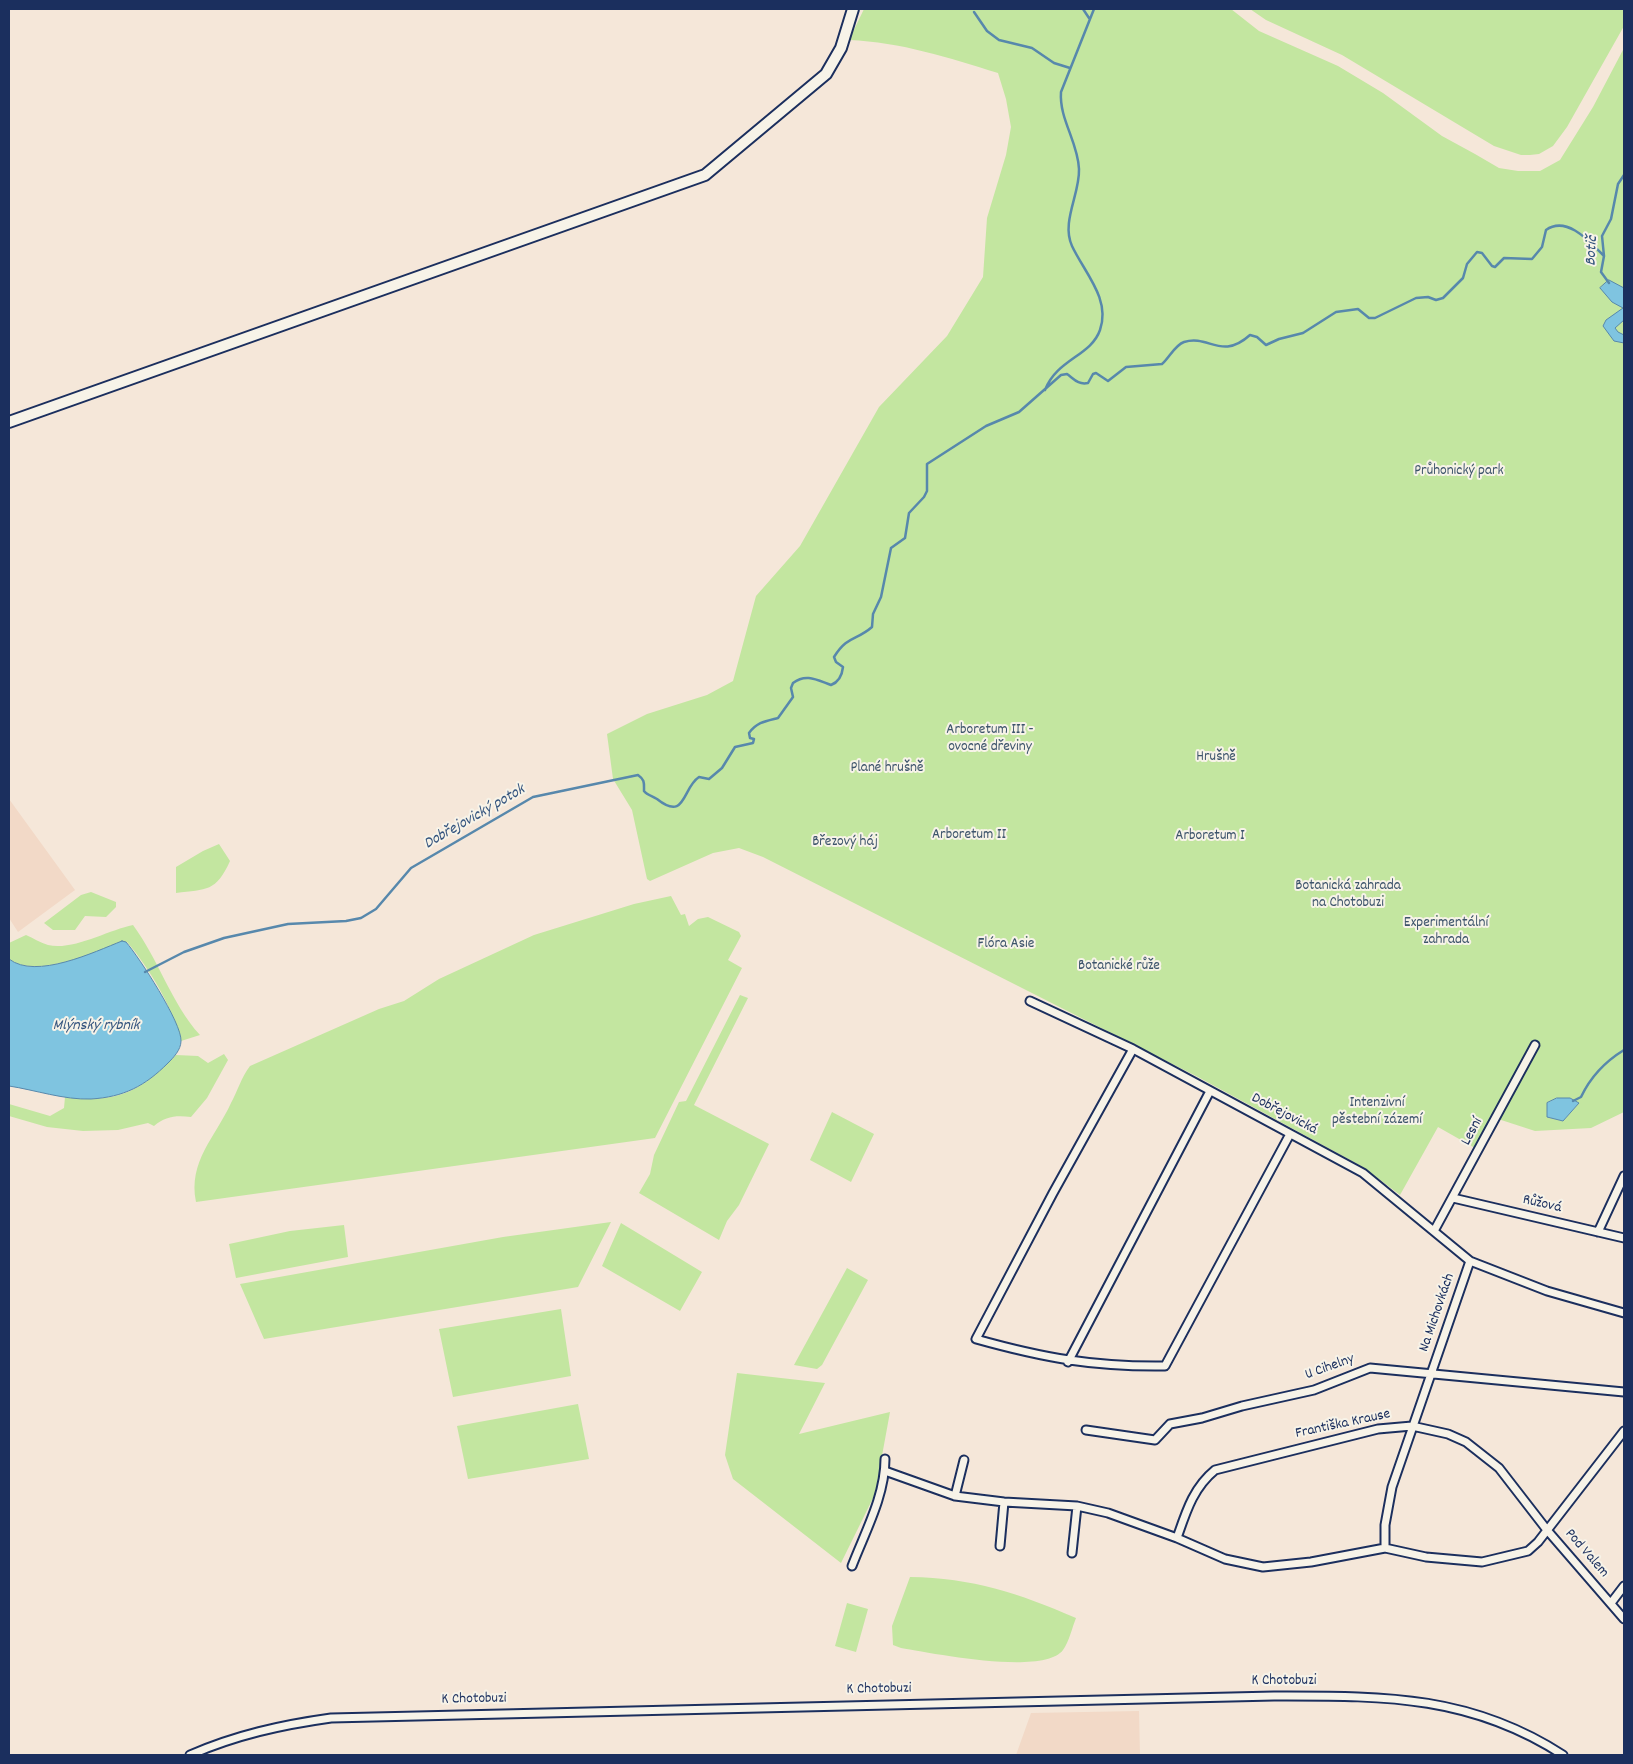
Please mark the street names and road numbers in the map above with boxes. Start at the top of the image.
street label: Dobřejovická [1248,1090,1320,1140]
street label: Lesní [1458,1115,1488,1149]
street label: Růžová [1521,1192,1563,1218]
street label: Na Michovkách [1416,1271,1460,1355]
street label: U Cihelny [1303,1351,1357,1385]
street label: Františka Krause [1294,1406,1392,1444]
street label: Pod Valem [1560,1526,1612,1582]
street label: K Chotobuzi [1252,1673,1316,1691]
street label: K Chotobuzi [846,1680,912,1700]
street label: K Chotobuzi [441,1690,507,1710]

